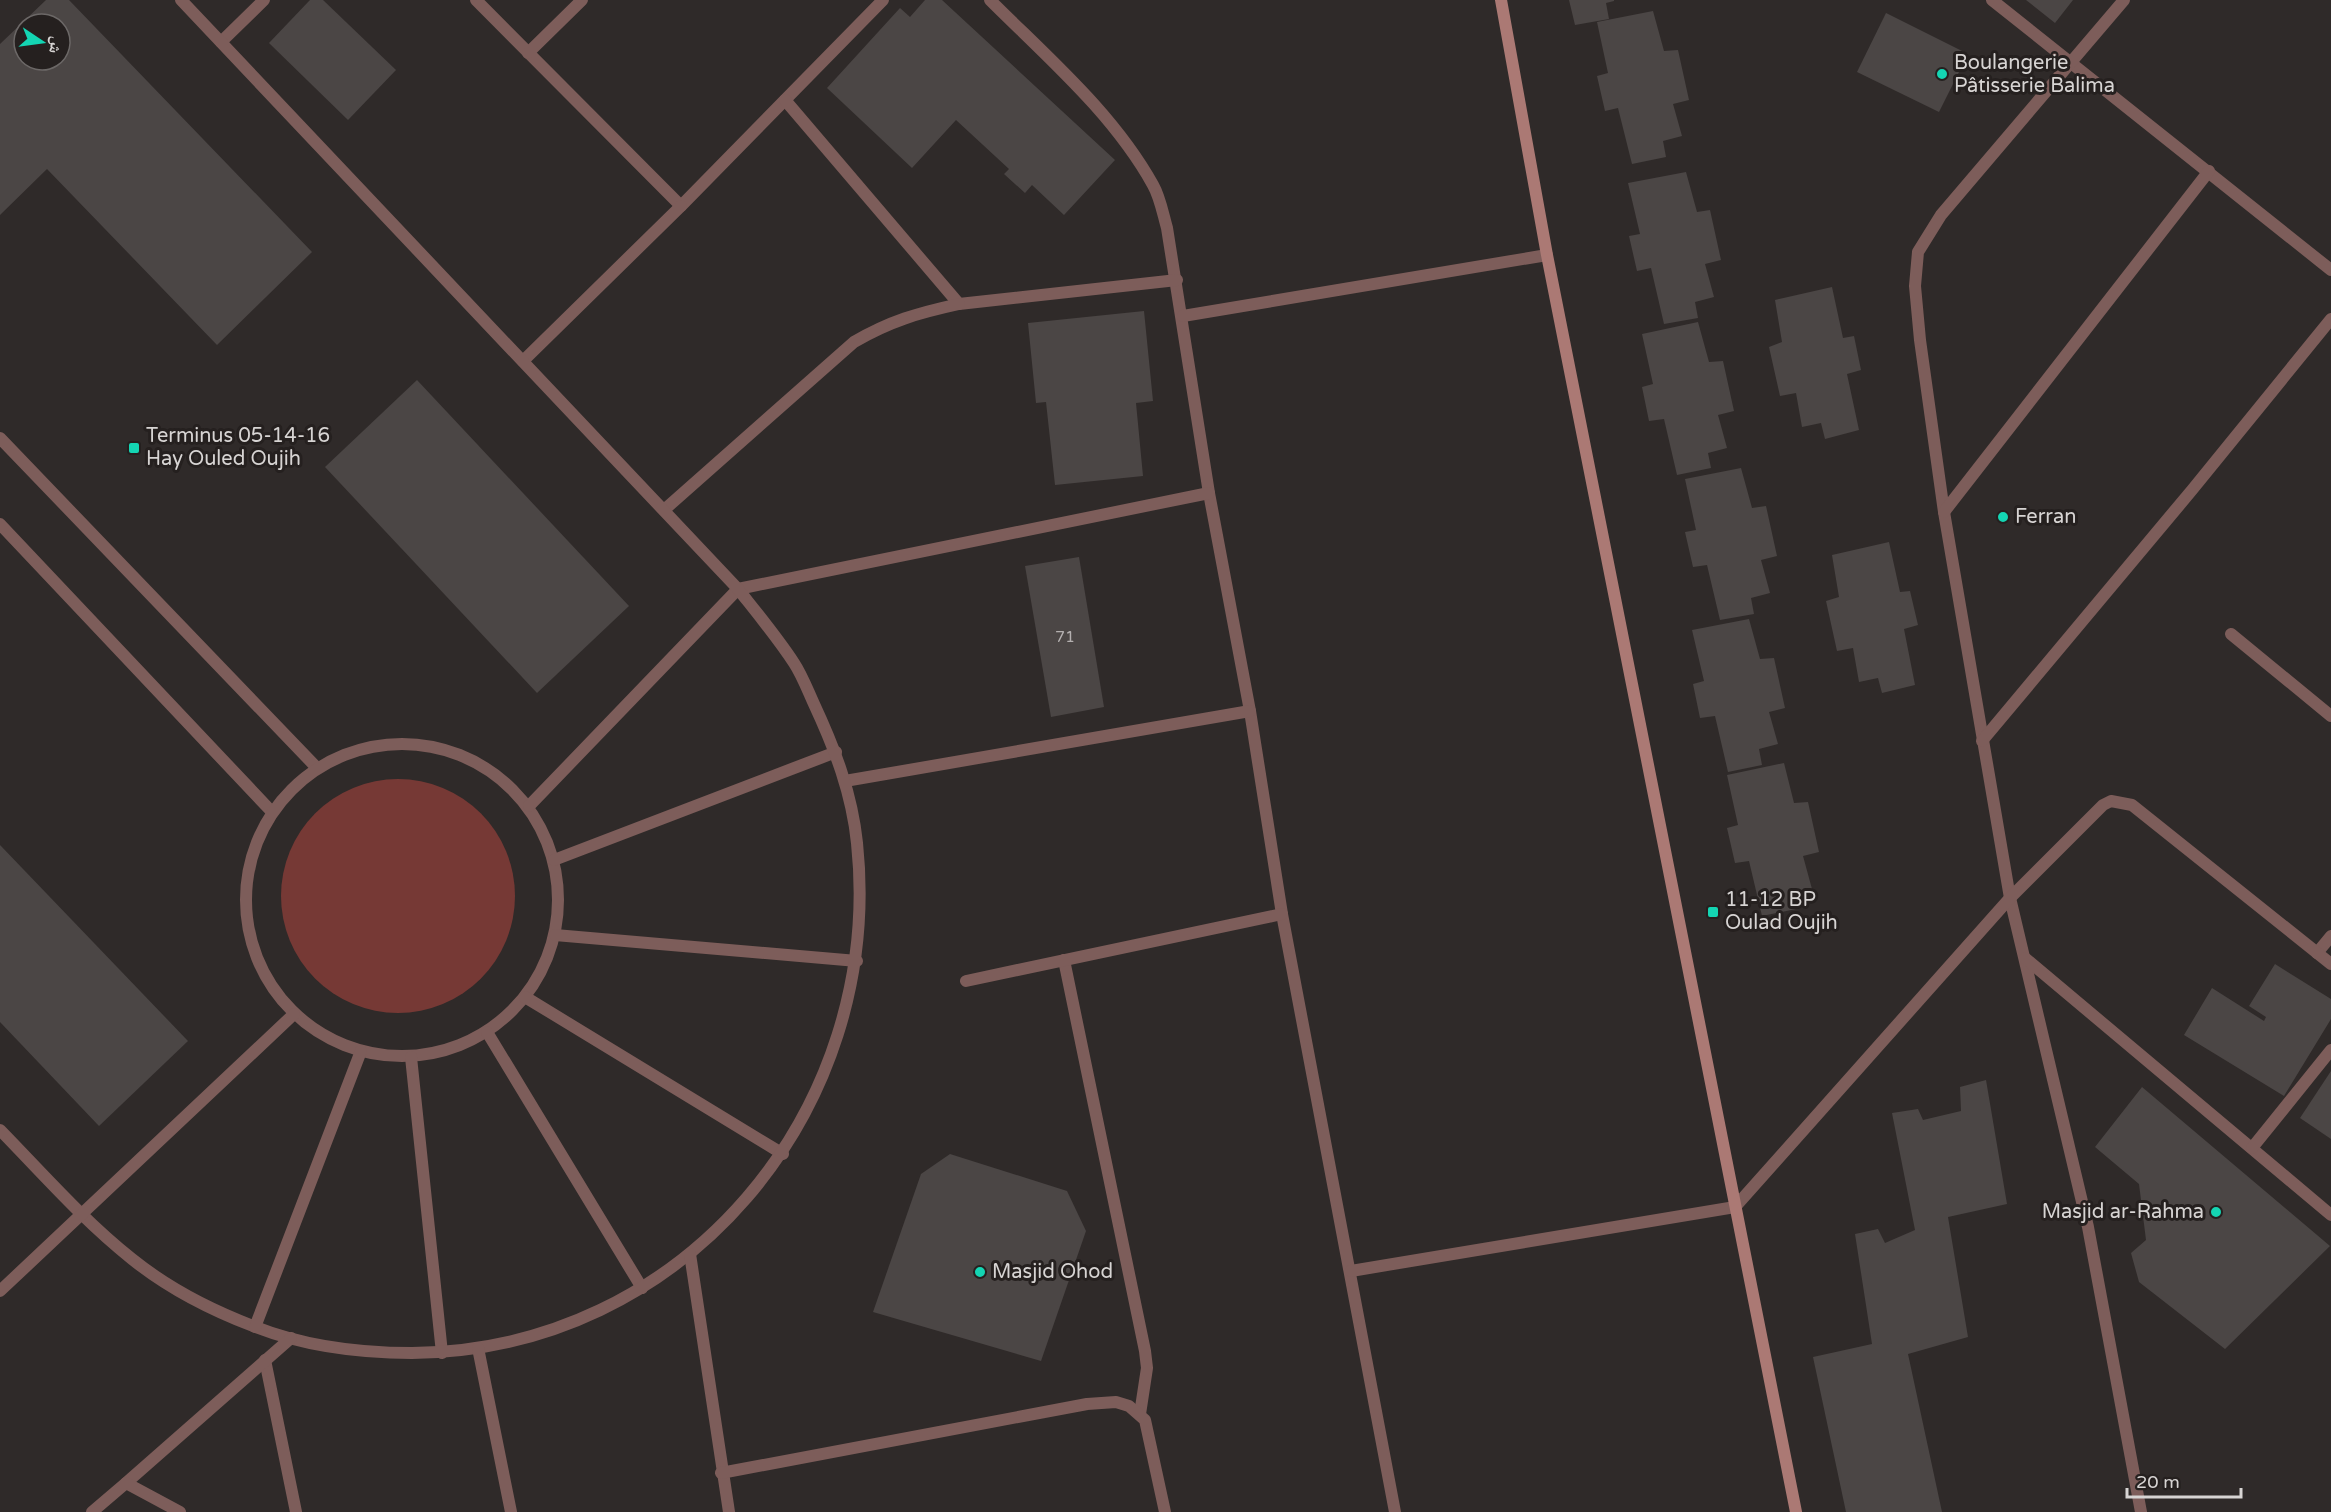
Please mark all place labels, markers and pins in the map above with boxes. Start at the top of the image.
place label: Boulangerie Pâtisserie Balima [1954,51,2115,98]
marker: Boulangerie Pâtisserie Balima [1935,67,1949,81]
place label: Terminus 05-14-16 Hay Ouled Oujih [146,424,330,471]
marker: Terminus 05-14-16 Hay Ouled Oujih [127,441,141,455]
place label: Ferran [2015,505,2076,529]
marker: Ferran [1996,510,2010,524]
place label: 11-12 BP Oulad Oujih [1725,888,1838,935]
marker: 11-12 BP Oulad Oujih [1706,905,1720,919]
place label: Masjid ar-Rahma [2042,1200,2204,1224]
marker: Masjid ar-Rahma [2209,1205,2223,1219]
place label: Masjid Ohod [992,1260,1113,1284]
marker: Masjid Ohod [973,1265,987,1279]

